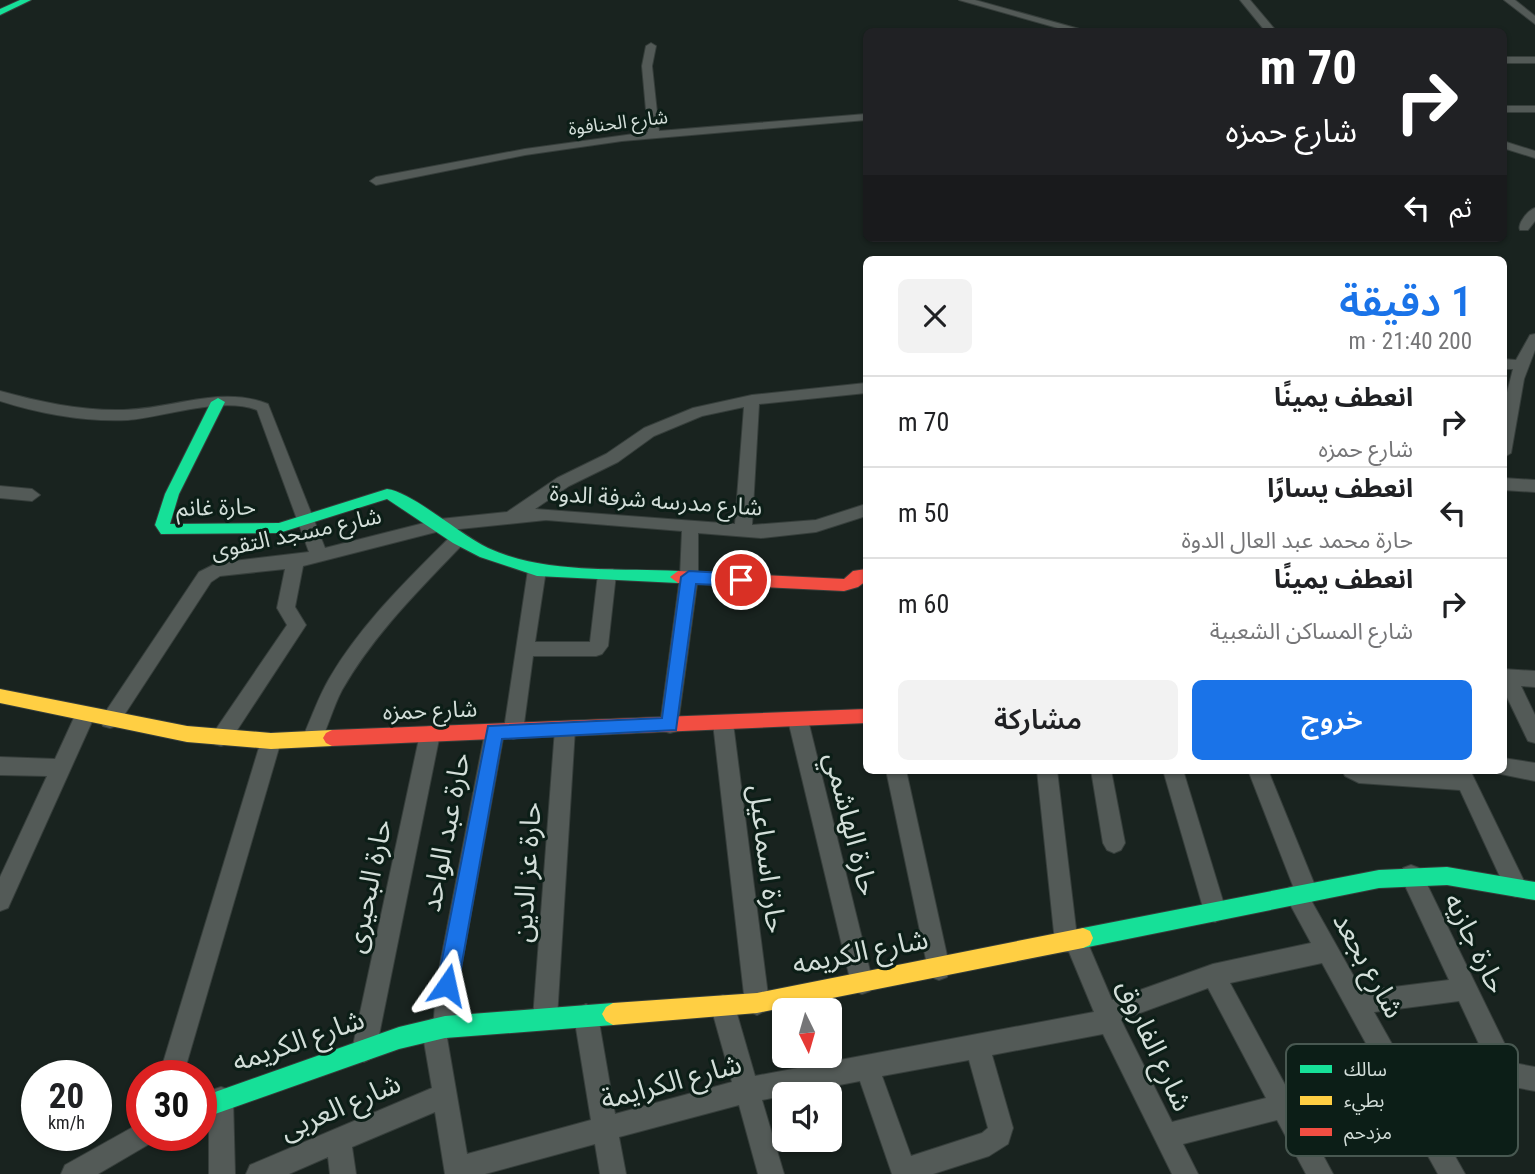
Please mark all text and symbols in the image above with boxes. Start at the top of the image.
text: 70 m [1260,39,1357,96]
icon: right [1381,56,1472,147]
street label: شارع الحنافوة [567,105,669,142]
text: شارع حمزه [1226,112,1357,150]
icon: left [1398,189,1436,227]
text: ثم [1450,193,1472,223]
text: 1 دقيقة [1339,277,1472,326]
button: close [898,279,972,353]
text: 200 m · 21:40 [1348,328,1472,355]
text: انعطف يمينًا [1274,382,1413,412]
icon: right [1434,403,1472,441]
text: 70 m [898,407,949,437]
text: شارع حمزه [1319,436,1413,463]
text: انعطف يسارًا [1267,473,1413,503]
street label: شارع مدرسه شرفة الدوة [549,480,763,524]
street label: حارة غانم [176,493,256,525]
icon: left [1434,494,1472,532]
text: 50 m [898,498,949,528]
street label: شارع مسجد التقوى [208,502,384,568]
text: حارة محمد عبد العال الدوة [1181,527,1413,554]
pin [711,550,771,610]
icon: arrive [722,561,760,599]
text: انعطف يمينًا [1274,564,1413,594]
icon: right [1434,585,1472,623]
text: 60 m [898,589,949,619]
text: شارع المساكن الشعبية [1210,618,1413,645]
button: مشاركة [898,680,1178,760]
button: خروج [1192,680,1472,760]
street label: شارع حمزه [382,695,478,729]
street label: حارة الهاشمي [813,749,885,900]
street label: حارة عبد الواحد [414,750,477,915]
street label: حارة اسماعيل [742,783,793,935]
street label: حارة عز الدين [505,801,548,943]
street label: حارة البحيرى [338,816,399,956]
street label: حارة جازيه [1437,888,1514,999]
street label: شارع بجعد [1323,907,1411,1026]
street label: شارع الكريمه [789,922,932,985]
position arrow [410,948,484,1022]
street label: شارع الفاروق [1106,974,1199,1118]
north arrow [772,998,842,1068]
map controls [772,998,842,1152]
street label: شارع الكريمه [228,1002,370,1082]
legend [1286,1044,1518,1156]
street label: شارع الكرايمة [597,1047,746,1120]
text: سالك [1344,1058,1387,1081]
speed limit sign: 30 [126,1060,217,1151]
street label: شارع العربى [275,1066,407,1150]
text: 20 [49,1076,84,1117]
button: sound [772,1082,842,1152]
text: بطيء [1344,1089,1384,1115]
text: km/h [48,1112,85,1133]
text: مزدحم [1344,1121,1392,1147]

